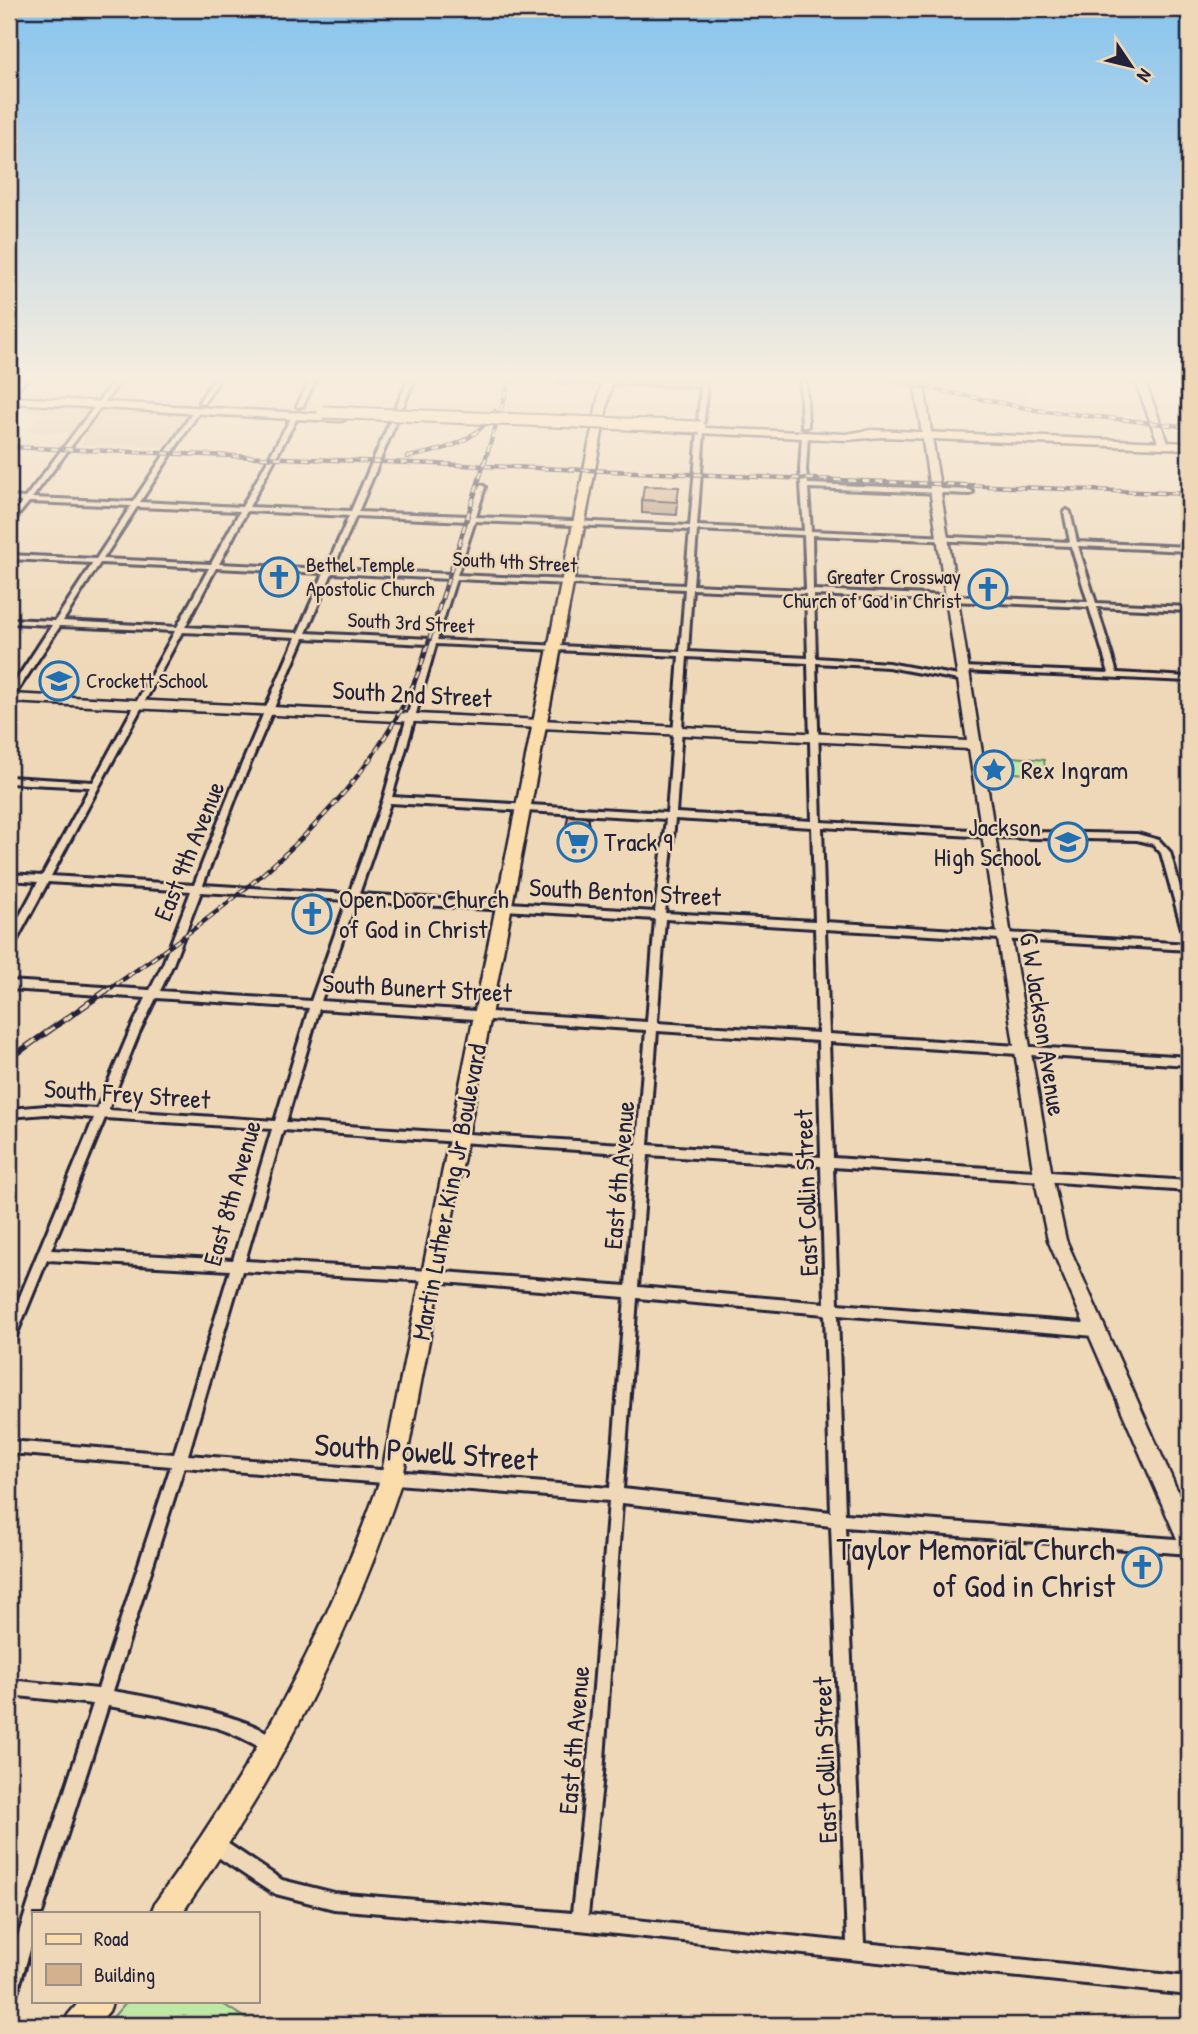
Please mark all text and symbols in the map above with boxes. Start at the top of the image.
north arrow [1096,32,1166,102]
text: N [1131,64,1158,87]
street label: South 4th Street [452,544,579,579]
place label: Bethel Temple Apostolic Church [306,550,435,603]
church icon: Bethel Temple Apostolic Church [258,556,300,598]
place label: Greater Crossway Church of God in Christ [783,562,962,615]
church icon: Greater Crossway Church of God in Christ [967,568,1009,610]
street label: South 3rd Street [347,605,476,640]
school or university icon: Crockett School [38,660,80,702]
place label: Crockett School [86,666,208,695]
street label: South 2nd Street [332,672,493,715]
place icon: Rex Ingram [973,749,1015,791]
place label: Rex Ingram [1021,752,1128,787]
street label: East 9th Avenue [145,776,232,926]
place label: Jackson High School [934,809,1041,874]
supermarket icon: Track 9 [556,821,598,863]
school or university icon: Jackson High School [1047,821,1089,863]
place label: Track 9 [604,824,673,859]
street label: South Benton Street [528,869,723,914]
place label: Open Door Church of God in Christ [339,881,509,946]
church icon: Open Door Church of God in Christ [291,893,333,935]
street label: G W Jackson Avenue [1012,930,1075,1118]
street label: South Bunert Street [321,965,514,1010]
street label: Martin Luther King Jr Boulevard [403,1041,494,1343]
street label: South Frey Street [43,1070,212,1117]
street label: East 6th Avenue [595,1099,642,1251]
street label: East Collin Street [785,1108,826,1277]
street label: East 8th Avenue [194,1116,269,1270]
street label: South Powell Street [313,1422,540,1481]
place label: Taylor Memorial Church of God in Christ [837,1527,1116,1607]
church icon: Taylor Memorial Church of God in Christ [1121,1546,1163,1588]
street label: East 6th Avenue [550,1664,597,1816]
street label: East Collin Street [804,1675,845,1844]
legend [32,1912,259,2002]
text: Road [94,1924,128,1953]
text: Building [94,1960,155,1989]

